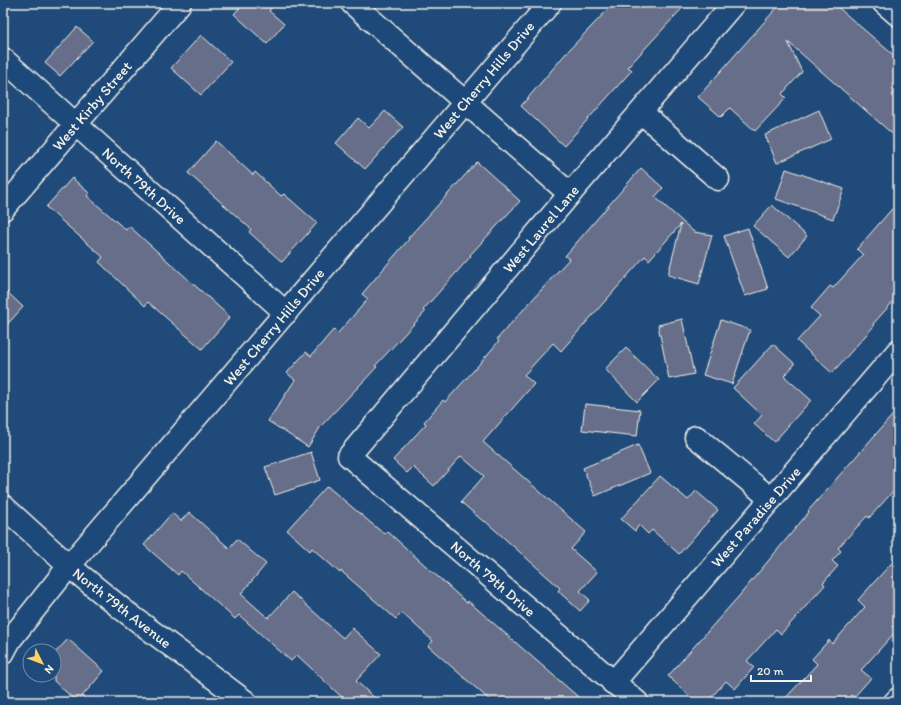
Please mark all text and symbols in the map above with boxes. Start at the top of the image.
street label: West Cherry Hills Drive [429,17,539,143]
street label: West Kirby Street [48,57,136,154]
street label: North 79th Drive [98,144,190,228]
street label: West Laurel Lane [499,181,583,277]
street label: West Cherry Hills Drive [219,264,329,390]
street label: West Paradise Drive [707,463,805,571]
street label: North 79th Drive [447,537,539,621]
street label: North 79th Avenue [69,564,175,652]
north arrow [22,643,62,683]
scale bar [751,657,811,683]
text: N [42,662,56,676]
text: 20 m [757,664,784,678]

